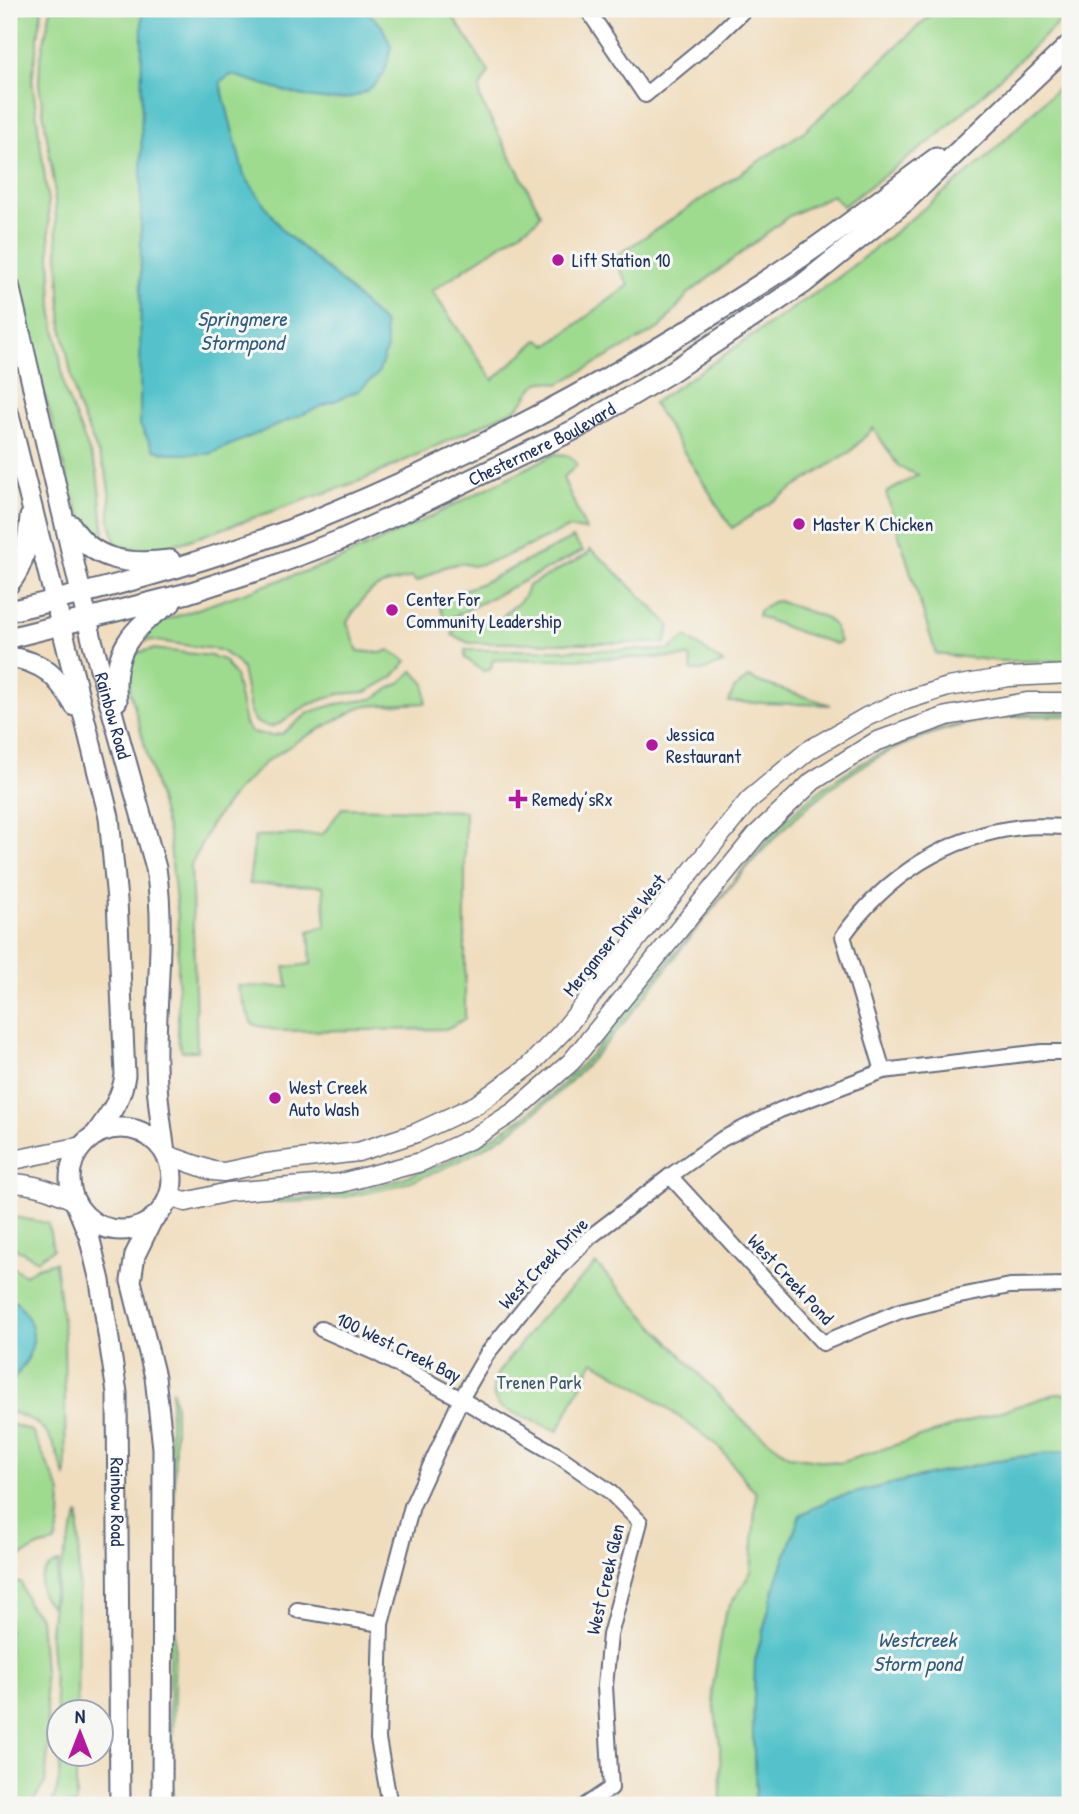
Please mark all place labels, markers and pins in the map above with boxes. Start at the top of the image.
place label: Lift Station 10 [572,247,671,273]
marker: Lift Station 10 [550,252,566,268]
place label: Master K Chicken [813,511,933,537]
marker: Master K Chicken [791,516,807,532]
place label: Center For Community Leadership [406,586,561,634]
marker: Center For Community Leadership [384,602,400,618]
place label: Jessica Restaurant [666,721,741,769]
marker: Jessica Restaurant [644,737,660,753]
place label: Remedy’sRx [532,786,613,812]
marker: Remedy’sRx [510,791,526,807]
place label: West Creek Auto Wash [289,1074,367,1122]
marker: West Creek Auto Wash [267,1090,283,1106]

